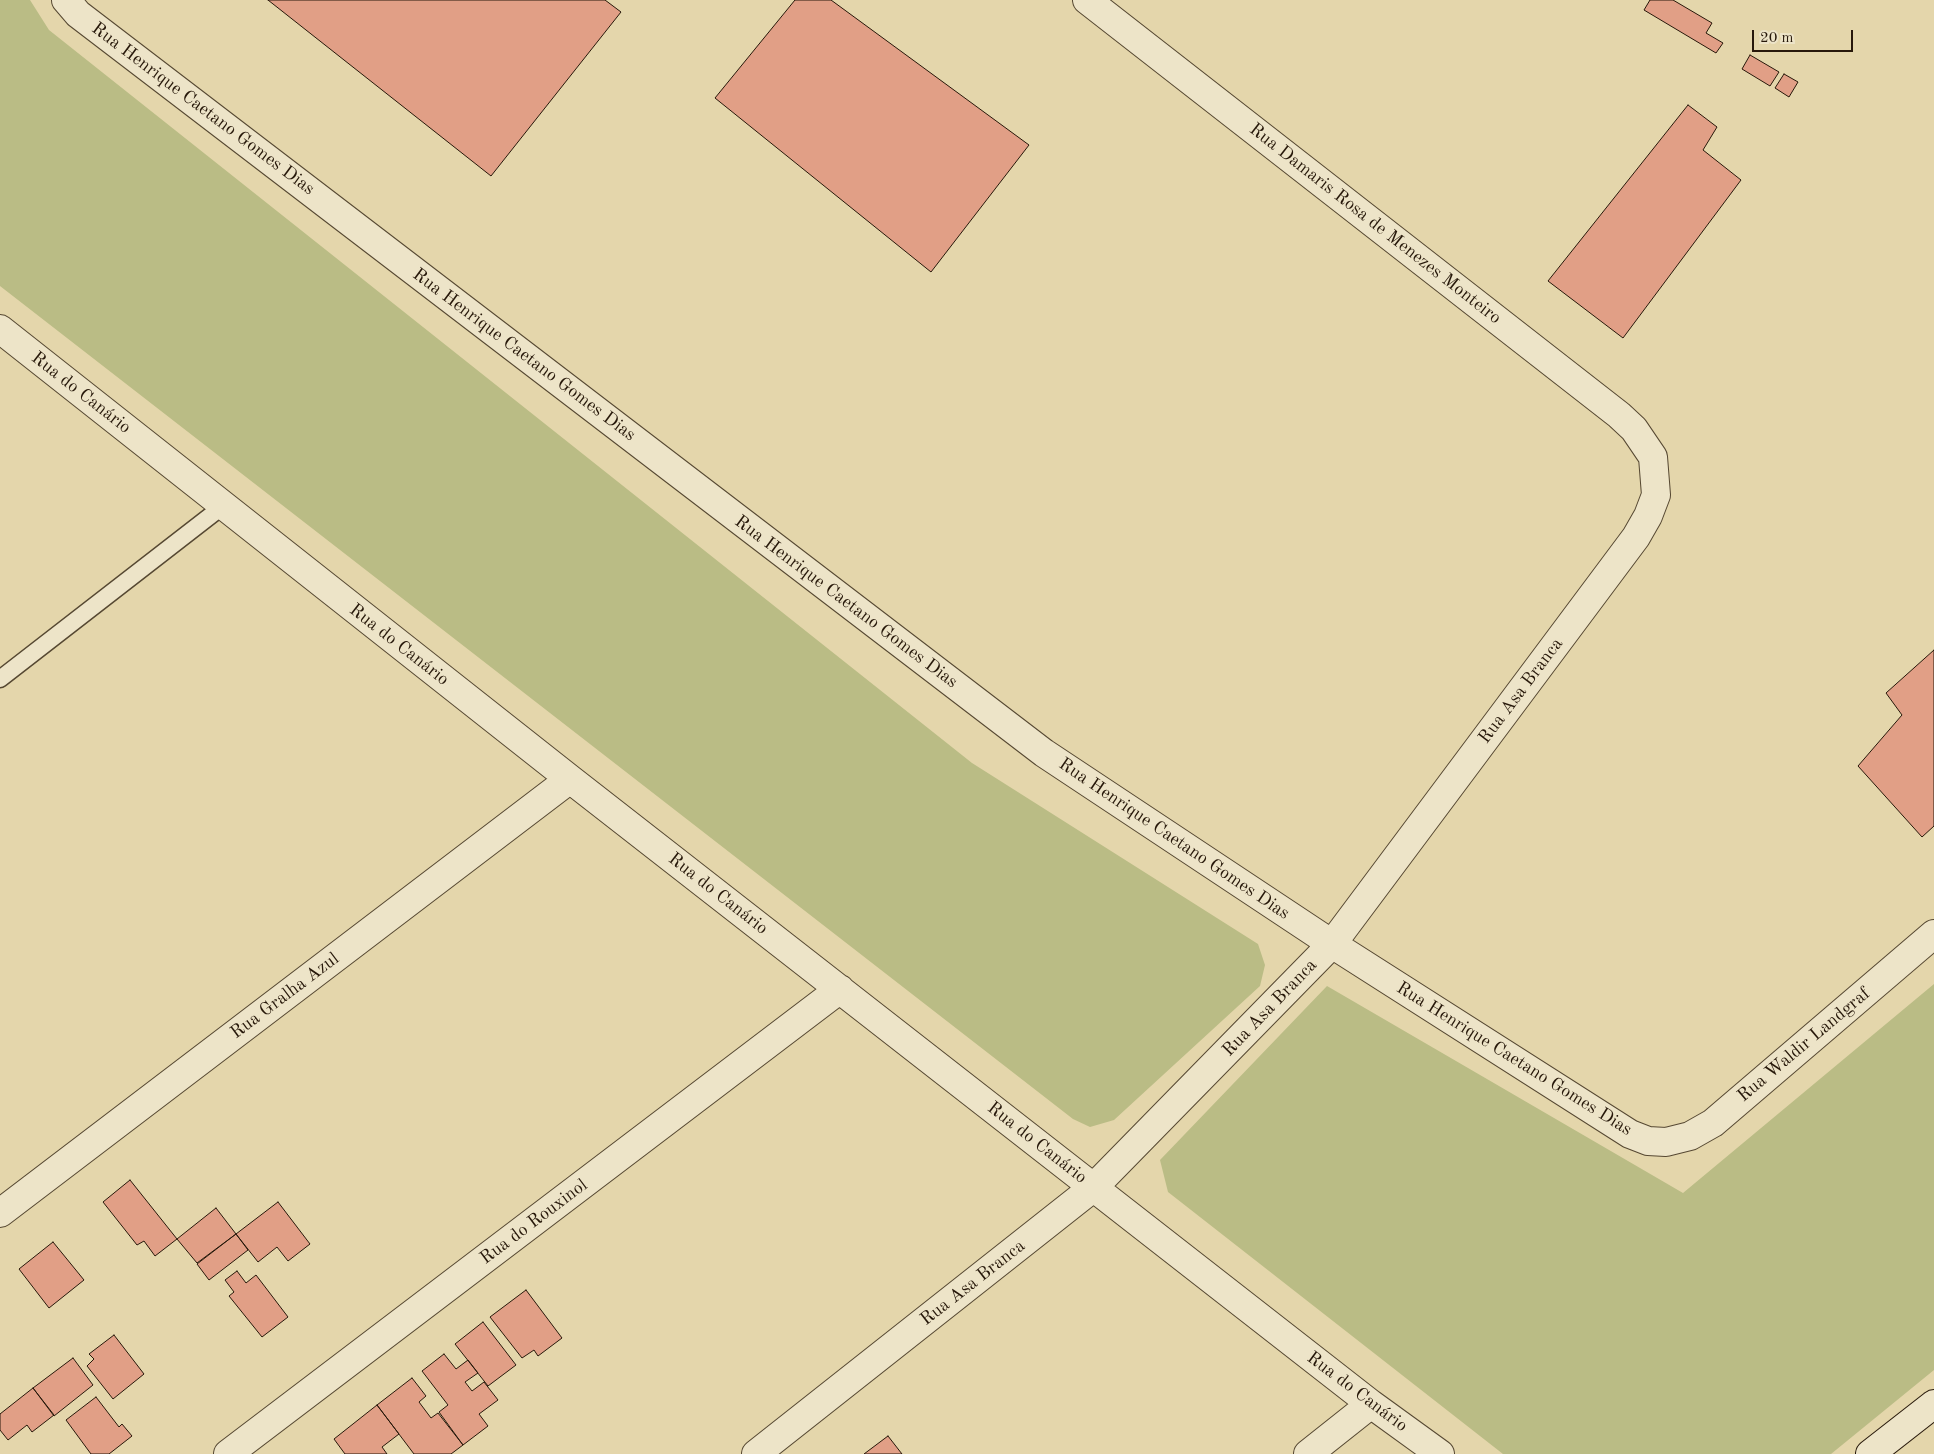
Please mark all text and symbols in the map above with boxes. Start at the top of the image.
street label: Rua Henrique Caetano Gomes Dias [87,18,319,200]
scale bar [1754,20,1855,52]
text: 20 m [1760,31,1794,46]
street label: Rua Damaris Rosa de Menezes Monteiro [1245,119,1505,329]
street label: Rua Henrique Caetano Gomes Dias [408,264,640,446]
street label: Rua do Canário [27,347,135,439]
street label: Rua Henrique Caetano Gomes Dias [730,511,962,693]
street label: Rua do Canário [345,599,453,691]
street label: Rua Asa Branca [1474,634,1568,748]
street label: Rua Henrique Caetano Gomes Dias [1054,753,1294,925]
street label: Rua do Canário [664,848,772,940]
street label: Rua Gralha Azul [226,948,344,1044]
street label: Rua Asa Branca [1218,955,1322,1061]
street label: Rua Henrique Caetano Gomes Dias [1392,977,1636,1141]
street label: Rua Waldir Landgraf [1733,983,1875,1107]
street label: Rua do Canário [983,1097,1091,1189]
street label: Rua do Rouxinol [476,1175,592,1269]
street label: Rua Asa Branca [916,1235,1030,1331]
street label: Rua do Canário [1302,1347,1412,1437]

